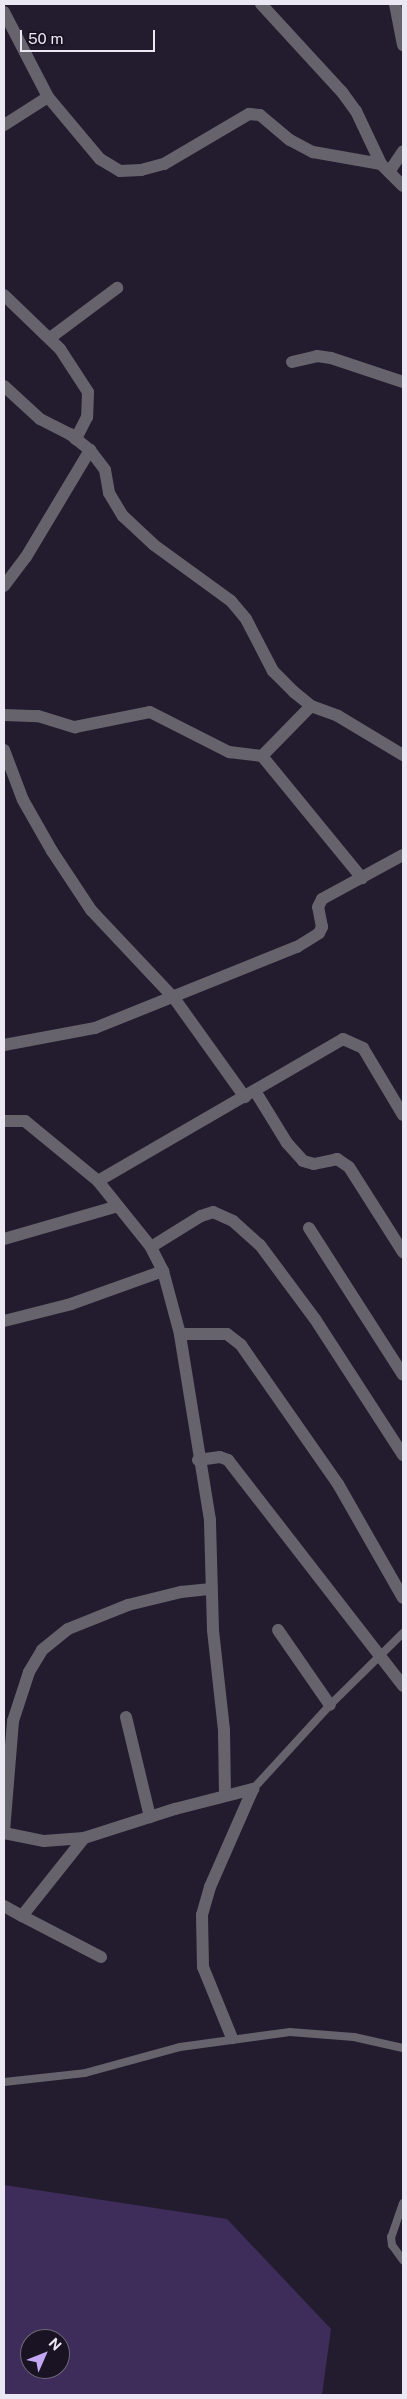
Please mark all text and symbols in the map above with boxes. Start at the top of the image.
scale bar [22,20,158,52]
text: 50 m [28,30,63,47]
north arrow [20,2329,70,2379]
text: N [46,2335,65,2354]

